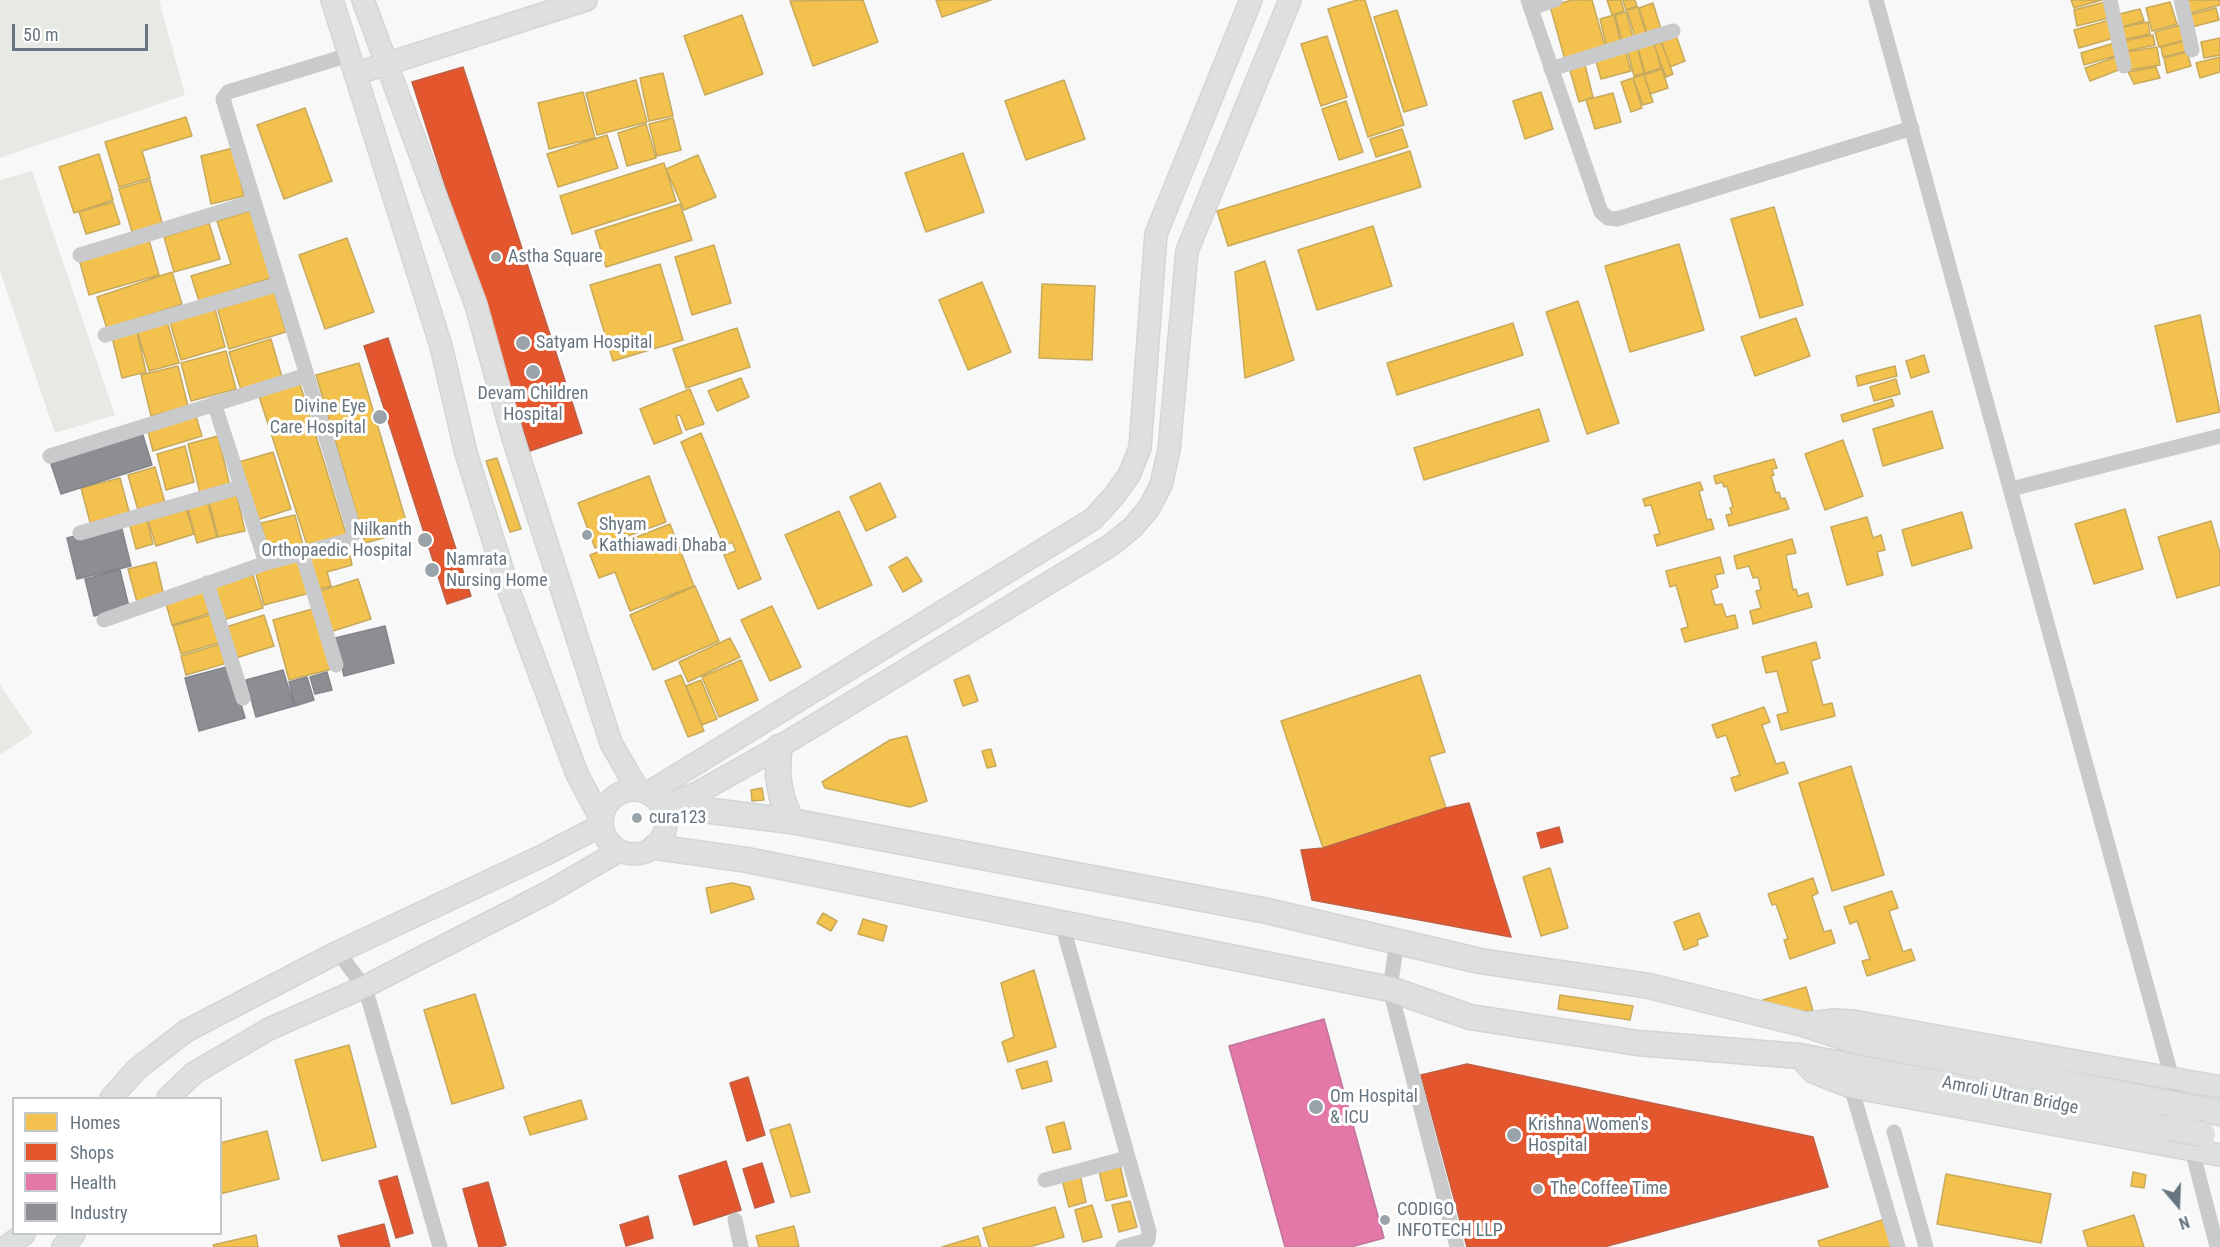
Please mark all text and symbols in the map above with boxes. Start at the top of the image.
scale bar [15,12,152,50]
text: 50 m [23,24,58,45]
place label: Astha Square [508,246,603,268]
marker: Astha Square [489,250,503,264]
place label: Satyam Hospital [536,332,652,354]
marker: Satyam Hospital [514,334,532,352]
marker: Devam Children Hospital [524,363,542,381]
place label: Devam Children Hospital [477,383,589,426]
place label: Divine Eye Care Hospital [270,396,366,438]
marker: Divine Eye Care Hospital [371,408,389,426]
place label: Shyam Kathiawadi Dhaba [599,514,727,556]
place label: Nilkanth Orthopaedic Hospital [261,519,412,562]
marker: Shyam Kathiawadi Dhaba [580,528,594,542]
marker: Nilkanth Orthopaedic Hospital [416,531,434,549]
place label: Namrata Nursing Home [446,549,548,592]
marker: Namrata Nursing Home [423,561,441,579]
place label: cura123 [649,807,706,829]
marker: cura123 [630,811,644,825]
street label: Amroli Utran Bridge [1940,1072,2080,1120]
place label: Om Hospital & ICU [1330,1086,1418,1128]
legend [12,1097,222,1235]
marker: Om Hospital & ICU [1307,1098,1325,1116]
text: Homes [70,1112,120,1133]
place label: Krishna Women's Hospital [1528,1114,1649,1156]
marker: Krishna Women's Hospital [1505,1126,1523,1144]
text: Shops [70,1142,114,1163]
text: Health [70,1172,116,1193]
north arrow [2148,1175,2208,1235]
place label: The Coffee Time [1550,1178,1668,1200]
marker: The Coffee Time [1531,1182,1545,1196]
place label: CODIGO INFOTECH LLP [1397,1199,1503,1242]
text: Industry [70,1202,128,1223]
text: N [2176,1212,2192,1233]
marker: CODIGO INFOTECH LLP [1378,1213,1392,1227]

